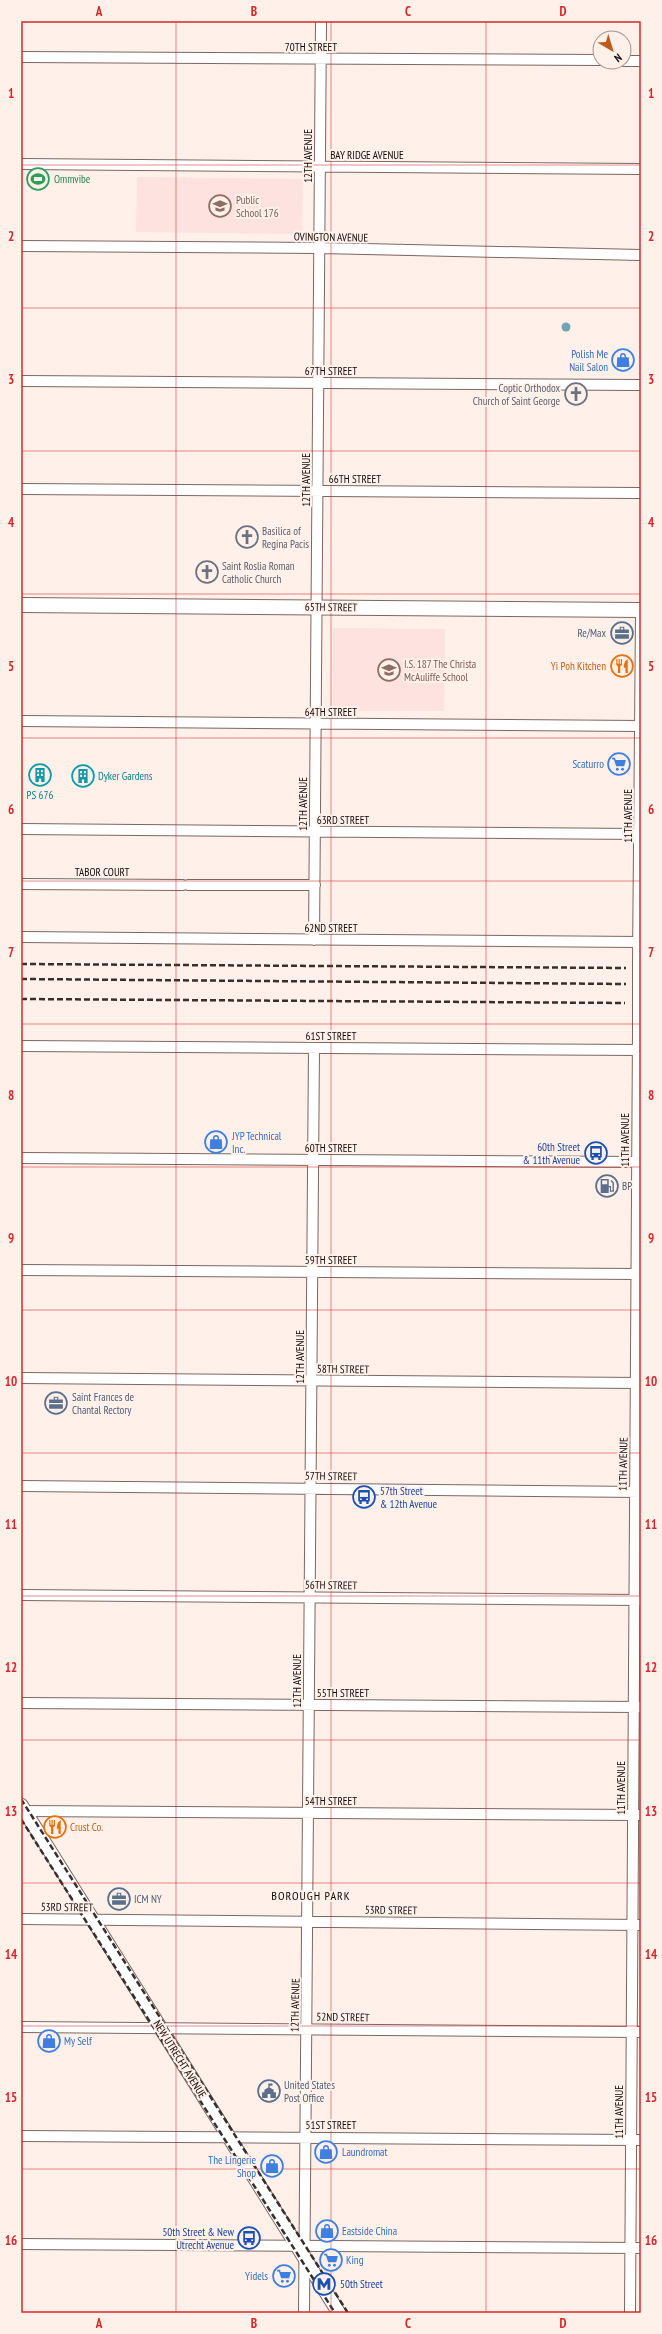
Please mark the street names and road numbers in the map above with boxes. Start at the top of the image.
street label: 70TH STREET [285,40,337,54]
street label: 12TH AVENUE [301,129,315,183]
street label: BAY RIDGE AVENUE [330,148,404,162]
street label: OVINGTON AVENUE [294,229,369,245]
street label: 67TH STREET [305,364,357,378]
street label: 12TH AVENUE [299,453,313,507]
street label: 66TH STREET [329,472,381,486]
street label: 65TH STREET [305,600,357,614]
street label: 64TH STREET [305,705,357,719]
street label: 12TH AVENUE [296,777,310,831]
street label: 11TH AVENUE [621,789,635,843]
street label: 63RD STREET [317,813,369,827]
street label: TABOR COURT [75,865,129,879]
street label: 62ND STREET [304,921,358,935]
street label: 61ST STREET [306,1029,356,1043]
street label: 11TH AVENUE [618,1113,632,1167]
street label: 60TH STREET [305,1141,357,1155]
street label: 59TH STREET [305,1253,357,1267]
street label: 12TH AVENUE [293,1330,307,1384]
street label: 58TH STREET [317,1362,369,1376]
street label: 11TH AVENUE [616,1437,630,1491]
street label: 57TH STREET [305,1469,357,1483]
street label: 56TH STREET [305,1578,357,1592]
street label: 12TH AVENUE [290,1654,304,1708]
street label: 55TH STREET [317,1686,369,1700]
street label: 11TH AVENUE [614,1761,628,1815]
street label: 54TH STREET [305,1794,357,1808]
street label: 53RD STREET [41,1900,93,1914]
street label: 53RD STREET [365,1903,417,1917]
street label: 12TH AVENUE [288,1978,302,2032]
street label: 52ND STREET [316,2010,370,2024]
street label: NEW UTRECHT AVENUE [150,2017,210,2101]
street label: 11TH AVENUE [612,2085,626,2139]
street label: 51ST STREET [306,2118,356,2132]

